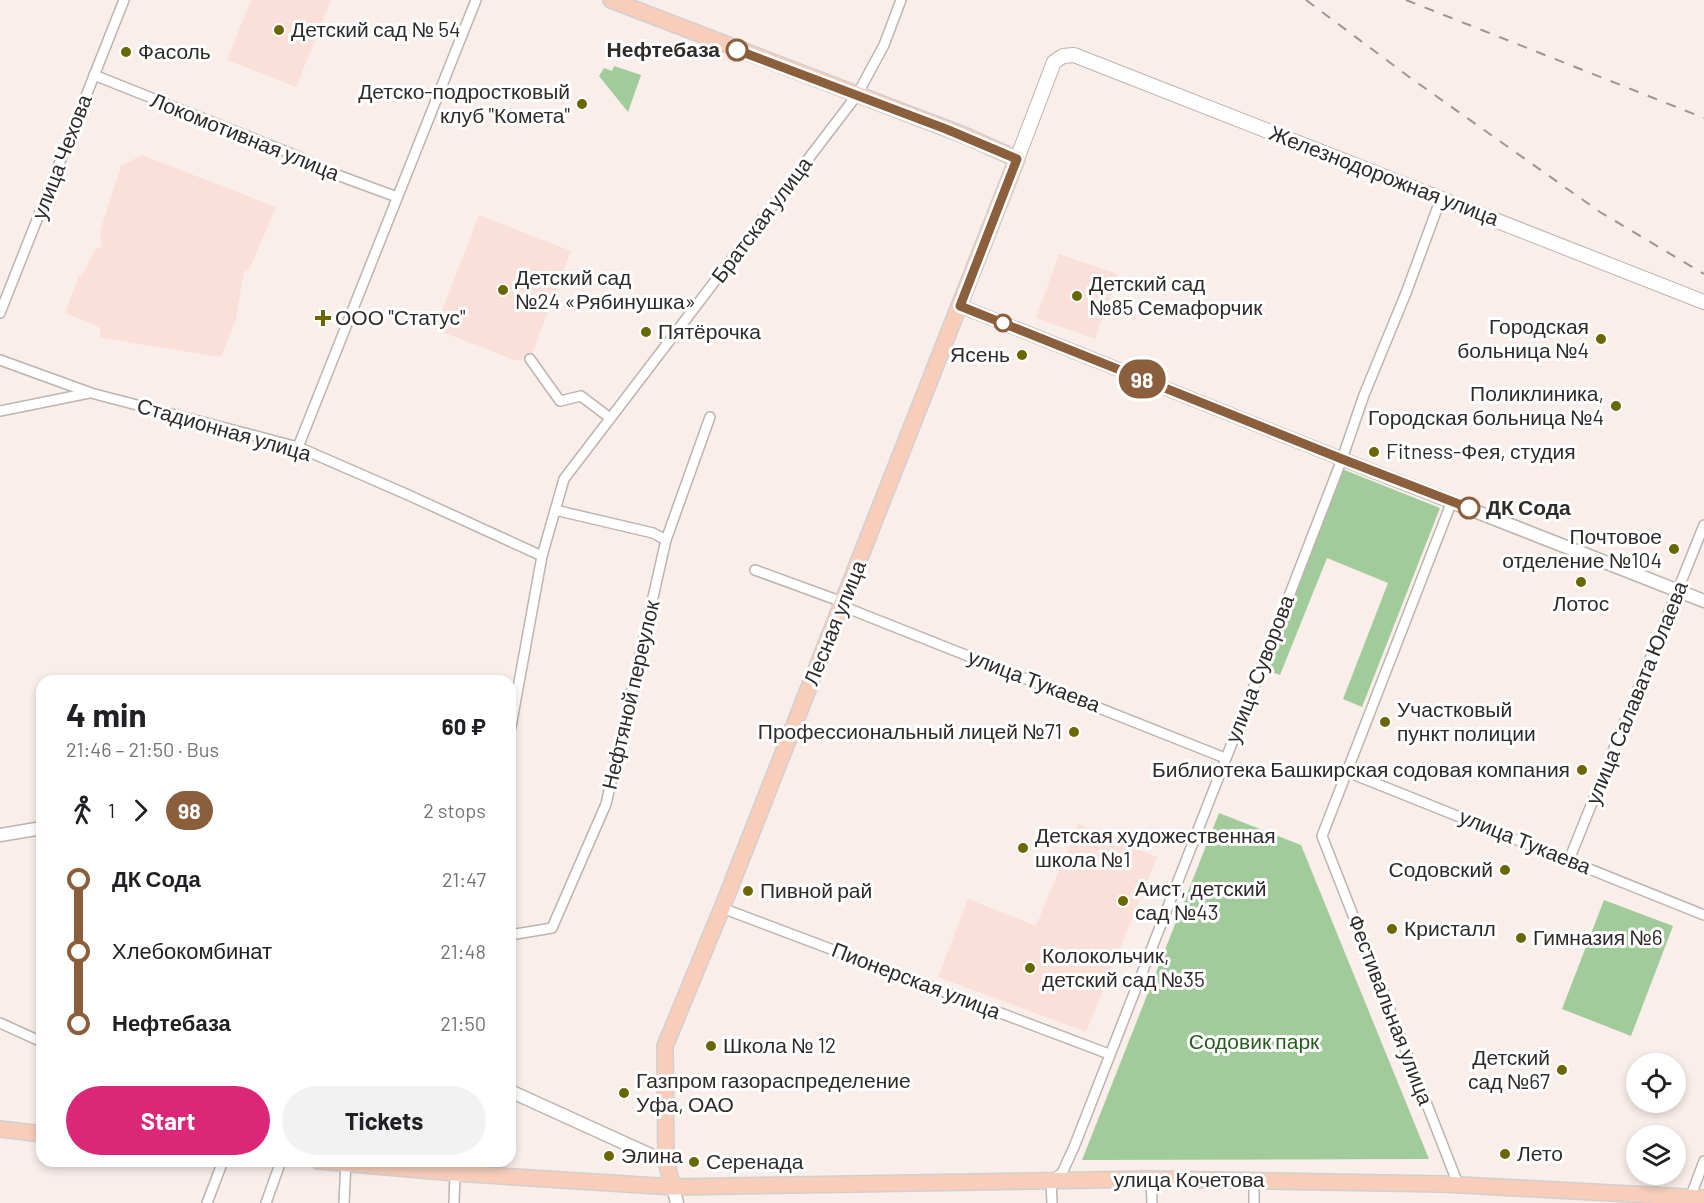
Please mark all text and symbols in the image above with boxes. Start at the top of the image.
place label: Детский сад № 54 [291,16,461,41]
marker: Детский сад № 54 [272,23,286,37]
place label: Нефтебаза [607,36,720,61]
place label: Фасоль [138,38,211,63]
marker: Нефтебаза [726,39,748,61]
marker: Фасоль [119,45,133,59]
place label: Детско-подростковый клуб "Комета" [358,78,570,127]
street label: Локомотивная улица [148,86,344,185]
street label: улица Чехова [25,90,96,222]
marker: Детско-подростковый клуб "Комета" [575,97,589,111]
street label: Железнодорожная улица [1266,119,1503,230]
street label: Братская улица [705,151,816,287]
place label: Детский сад №24 «Рябинушка» [515,264,696,313]
place label: Детский сад №85 Семафорчик [1089,270,1263,319]
marker: Детский сад №24 «Рябинушка» [496,283,510,297]
marker: Детский сад №85 Семафорчик [1070,289,1084,303]
place label: ООО "Статус" [335,304,466,329]
marker: ООО "Статус" [316,311,330,325]
place label: Городская больница №4 [1457,313,1589,362]
unlabelled marker [994,314,1012,332]
place label: Пятёрочка [658,318,761,343]
marker: Пятёрочка [639,325,653,339]
marker: Городская больница №4 [1594,332,1608,346]
place label: Ясень [950,341,1010,366]
marker: Ясень [1015,348,1029,362]
line badge: 98 [1115,360,1169,398]
text: 98 [1131,367,1153,392]
place label: Поликлиника, Городская больница №4 [1368,380,1604,429]
street label: Стадионная улица [134,392,315,465]
marker: Поликлиника, Городская больница №4 [1609,399,1623,413]
place label: Fitness-Фея, студия [1386,438,1576,463]
marker: Fitness-Фея, студия [1367,445,1381,459]
place label: ДК Сода [1486,494,1571,519]
marker: ДК Сода [1458,497,1480,519]
place label: Почтовое отделение №104 [1502,523,1662,572]
marker: Почтовое отделение №104 [1667,542,1681,556]
street label: Лесная улица [797,556,870,689]
marker: Лотос [1574,575,1588,589]
street label: улица Салавата Юлаева [1579,577,1692,808]
place label: Лотос [1553,590,1609,615]
street label: улица Суворова [1219,591,1298,746]
street label: Нефтяной переулок [596,597,664,792]
street label: улица Тукаева [965,643,1105,716]
text: 4 min [66,694,147,734]
place label: Участковый пункт полиции [1397,696,1536,745]
text: 60 ₽ [442,713,486,739]
marker: Участковый пункт полиции [1378,715,1392,729]
place label: Профессиональный лицей №71 [758,718,1062,743]
marker: Профессиональный лицей №71 [1067,725,1081,739]
text: 21:46 – 21:50 · Bus [66,737,219,761]
place label: Библиотека Башкирская содовая компания [1152,756,1570,781]
marker: Библиотека Башкирская содовая компания [1575,763,1589,777]
icon: walk [66,794,99,827]
icon: forward [124,794,157,827]
text: 1 [108,798,115,822]
text: 98 [178,798,201,823]
text: 2 stops [423,798,486,822]
street label: улица Тукаева [1456,803,1595,878]
place label: Детская художественная школа №1 [1035,822,1276,871]
marker: Детская художественная школа №1 [1016,841,1030,855]
place label: Содовский [1389,856,1493,881]
marker: Содовский [1498,863,1512,877]
text: ДК Сода [112,865,201,891]
text: 21:47 [442,867,486,891]
place label: Аист, детский сад №43 [1135,875,1266,924]
place label: Пивной рай [760,877,872,902]
marker: Пивной рай [741,884,755,898]
marker: Аист, детский сад №43 [1116,894,1130,908]
street label: Фестивальная улица [1344,911,1439,1108]
place label: Кристалл [1404,915,1496,940]
marker: Кристалл [1385,922,1399,936]
place label: Гимназия №6 [1533,924,1663,949]
marker: Гимназия №6 [1514,931,1528,945]
street label: Пионерская улица [829,936,1005,1023]
text: Хлебокомбинат [112,937,272,963]
text: 21:48 [440,939,486,963]
place label: Колокольчик, детский сад №35 [1042,942,1205,991]
marker: Колокольчик, детский сад №35 [1023,961,1037,975]
text: Нефтебаза [112,1009,231,1035]
text: 21:50 [440,1011,486,1035]
park label: Содовик парк [1189,1028,1320,1053]
place label: Школа № 12 [723,1032,836,1057]
marker: Школа № 12 [704,1039,718,1053]
place label: Детский сад №67 [1468,1044,1550,1093]
map controls [1626,1053,1686,1185]
button: locate [1626,1053,1686,1113]
marker: Детский сад №67 [1555,1063,1569,1077]
place label: Газпром газораспределение Уфа, ОАО [636,1067,911,1116]
button: Start [66,1086,270,1155]
button: Tickets [282,1086,486,1155]
marker: Газпром газораспределение Уфа, ОАО [617,1086,631,1100]
button: layers [1626,1125,1686,1185]
place label: Лето [1517,1140,1563,1165]
place label: Элина [621,1142,683,1167]
marker: Лето [1498,1147,1512,1161]
place label: Серенада [706,1148,804,1173]
marker: Элина [602,1149,616,1163]
marker: Серенада [687,1155,701,1169]
street label: улица Кочетова [1114,1166,1265,1191]

